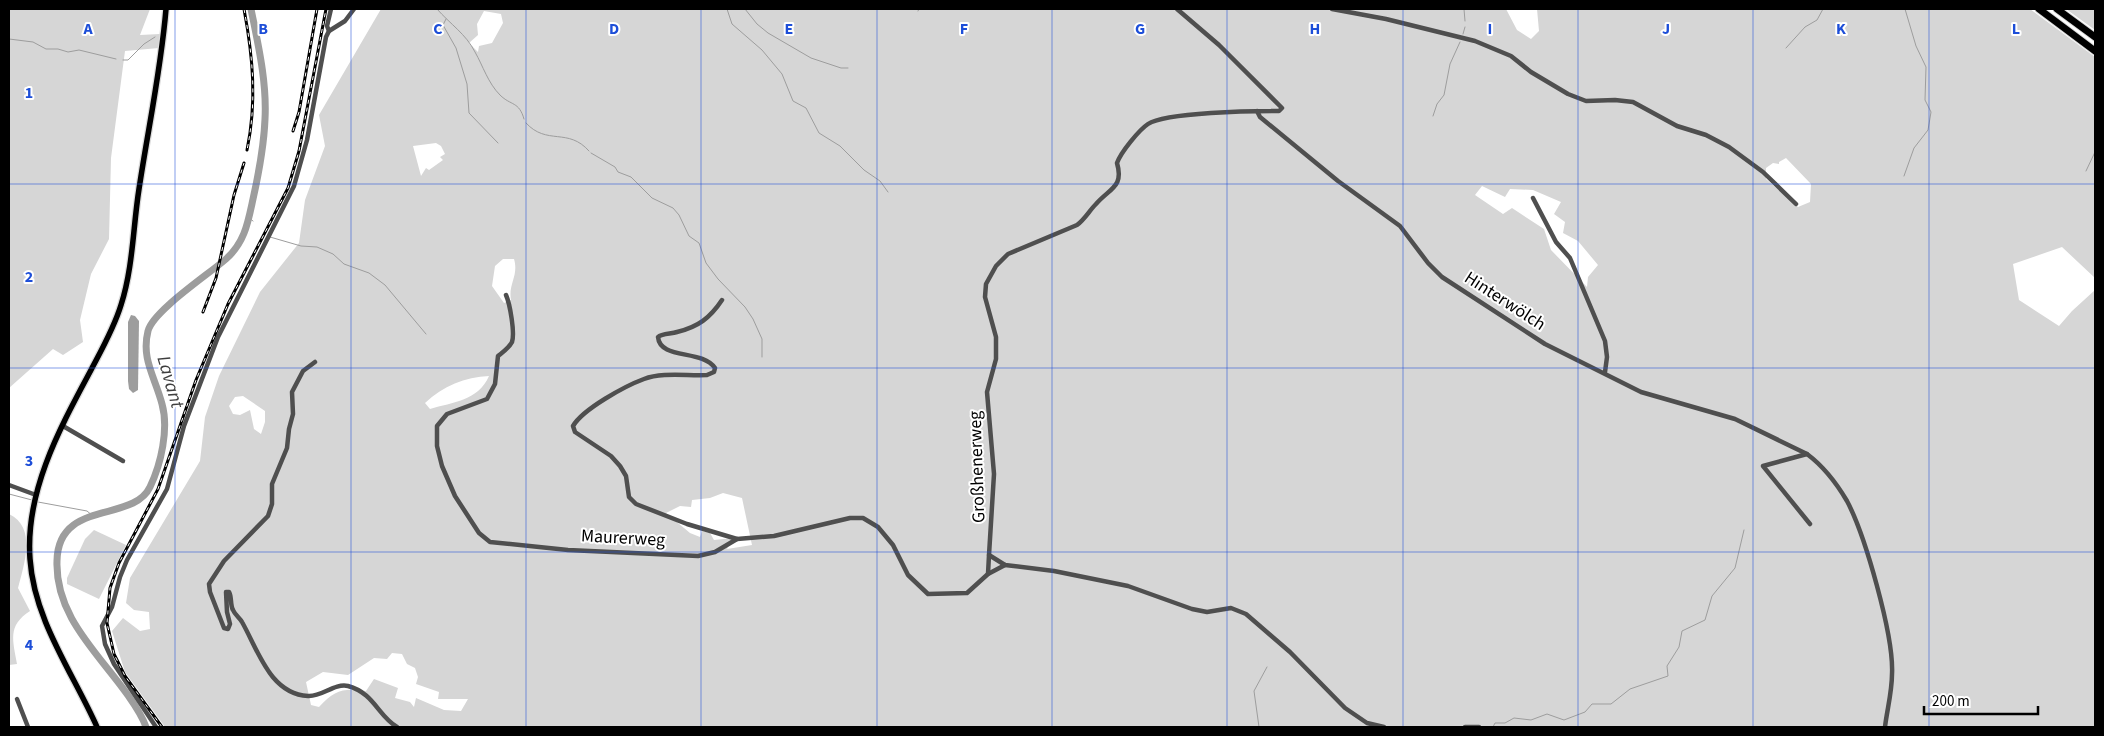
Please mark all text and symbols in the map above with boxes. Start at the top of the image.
text: A [82,18,93,40]
text: B [258,18,268,40]
text: C [433,18,443,40]
text: D [609,18,619,40]
text: E [785,18,793,40]
text: F [960,18,968,40]
text: G [1135,18,1145,40]
text: H [1310,18,1320,40]
text: I [1488,18,1492,40]
text: J [1662,18,1670,40]
text: K [1836,18,1846,40]
text: L [2012,18,2020,40]
text: 1 [25,82,33,104]
street label: Hinterwölch [1459,265,1551,337]
text: 2 [25,266,33,288]
water label: Lavant [150,353,191,412]
street label: Großhenerweg [963,411,991,523]
text: 3 [25,450,33,472]
street label: Maurerweg [580,523,666,553]
text: 4 [25,634,34,656]
scale bar [1924,684,2038,716]
text: 200 m [1932,691,1970,712]

